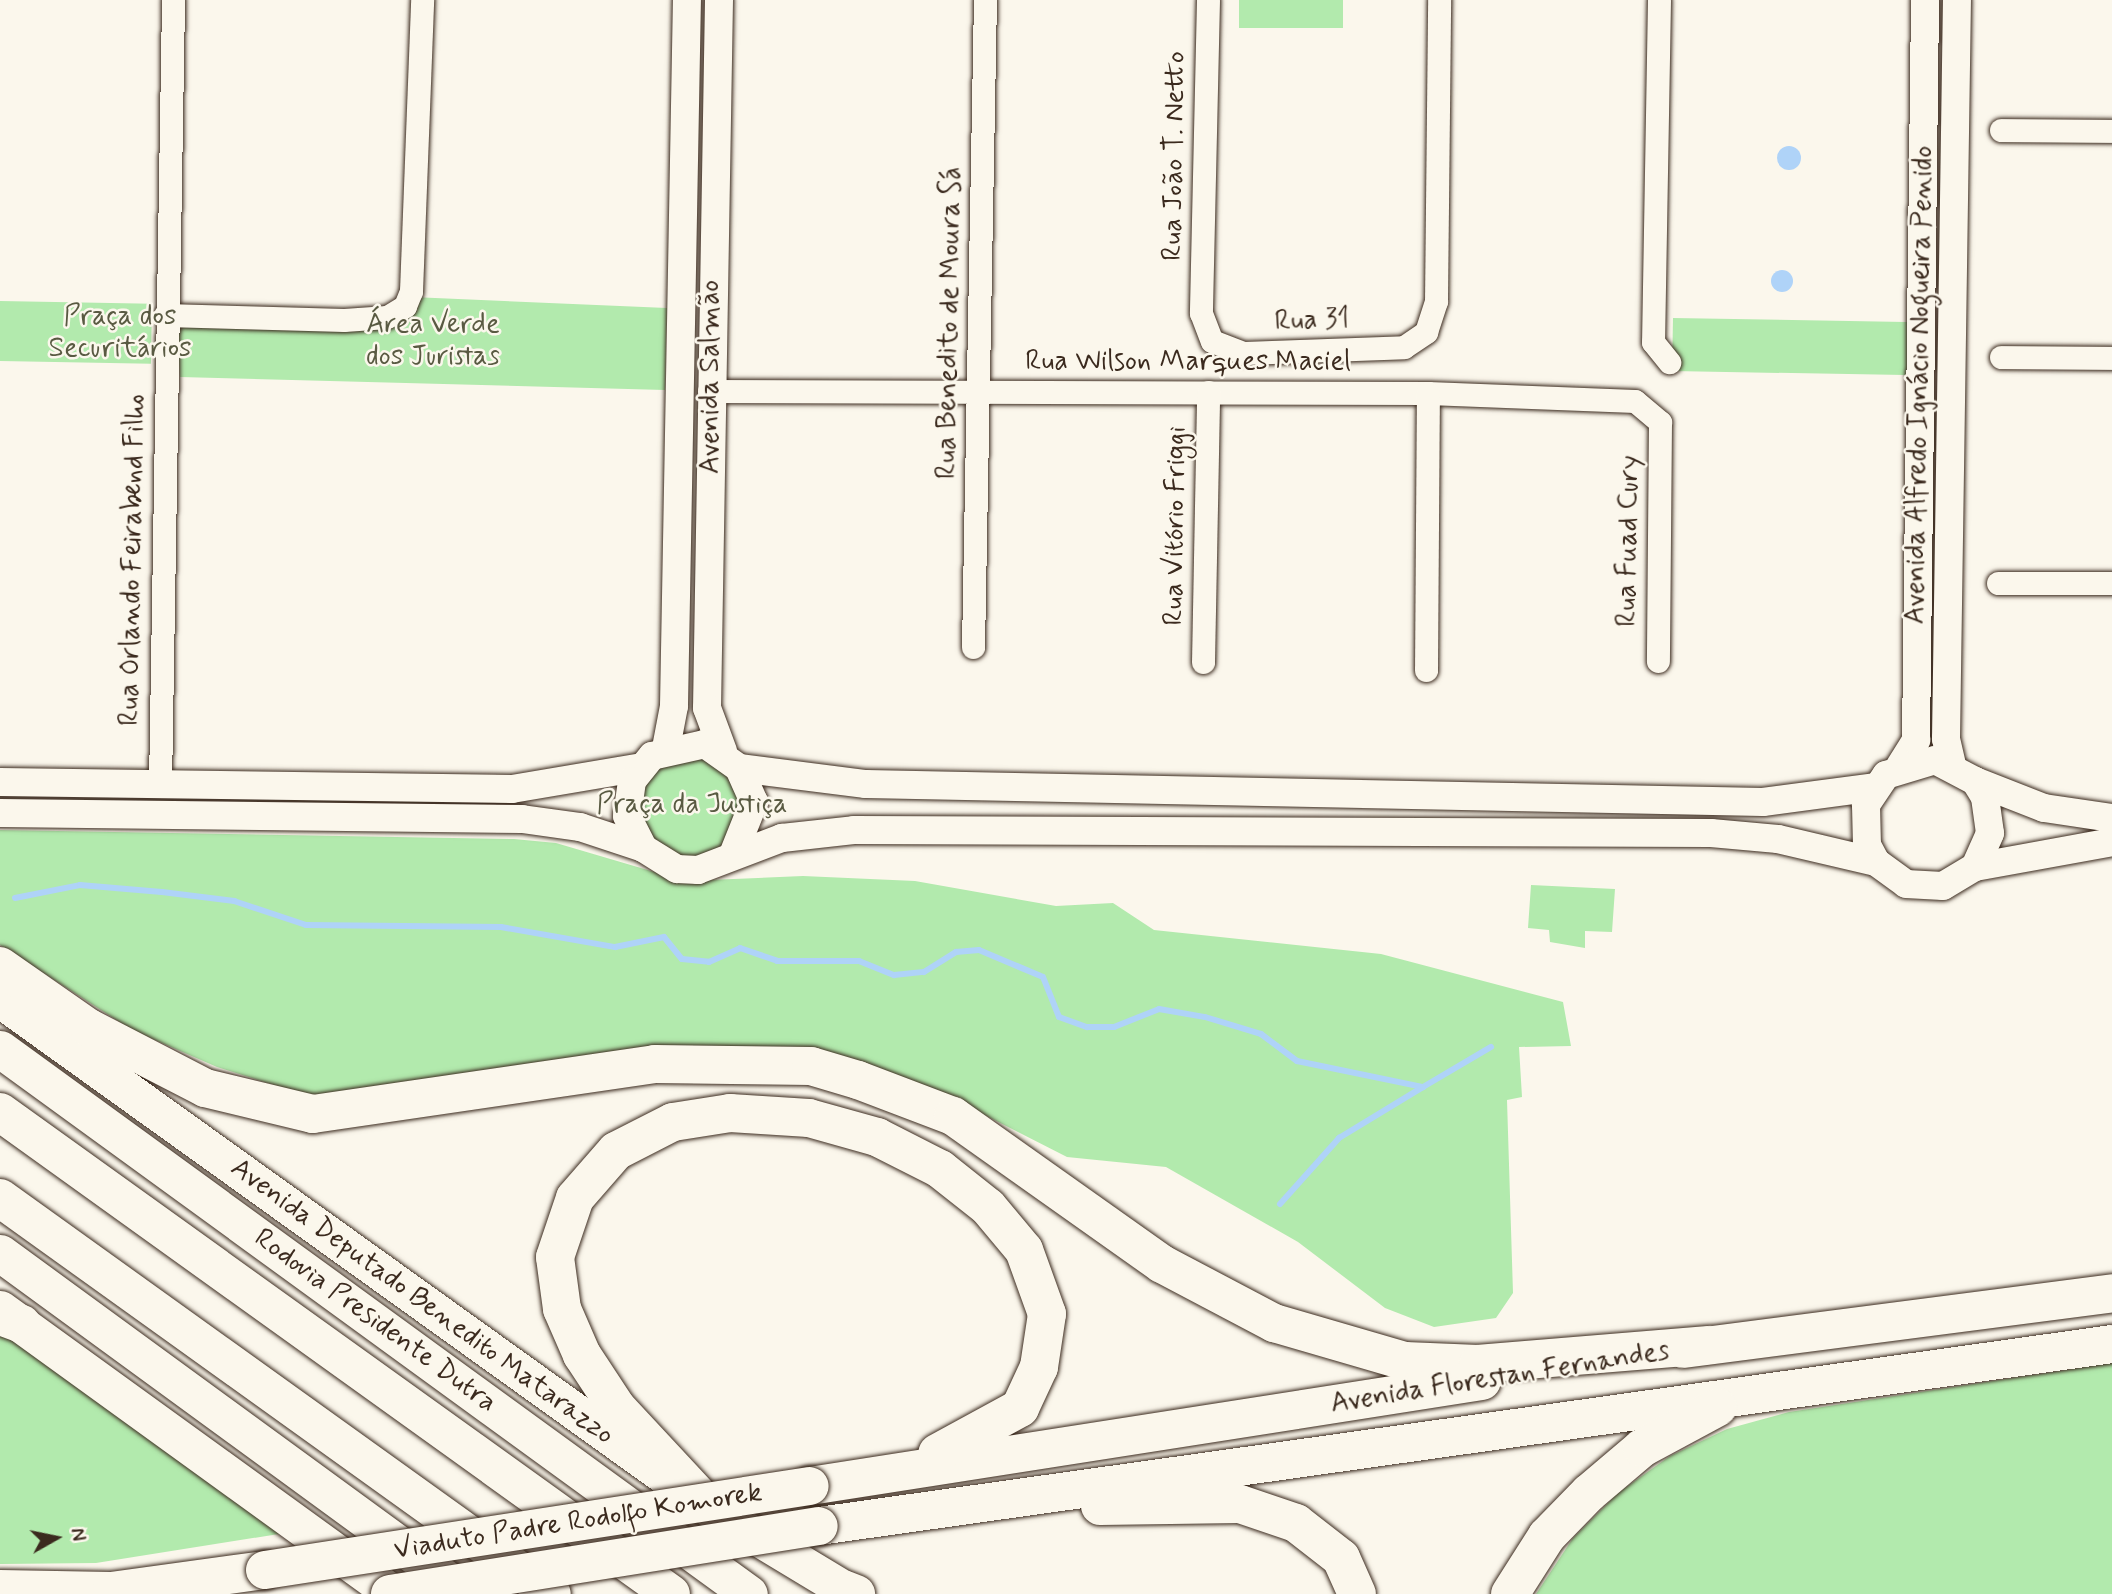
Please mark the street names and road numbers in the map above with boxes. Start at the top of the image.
street label: Rua João T. Netto [1156,50,1194,262]
street label: Avenida Alfredo Ignácio Nogueira Penido [1899,150,1941,620]
street label: Rua Benedito de Moura Sá [930,167,970,479]
street label: Avenida Salmão [694,280,728,474]
street label: Rua 31 [1274,303,1350,339]
street label: Rua Wilson Marques Maciel [1028,345,1348,379]
street label: Rua Orlando Feirabend Filho [113,395,153,725]
street label: Rua Vitório Friggi [1157,426,1195,626]
street label: Rua Fuad Cury [1611,455,1647,627]
street label: Avenida Deputado Benedito Matarazzo [224,1152,620,1452]
street label: Rodovia Presidente Dutra [246,1221,504,1421]
street label: Avenida Florestan Fernandes [1328,1335,1672,1421]
street label: Viaduto Padre Rodolfo Komorek [391,1476,765,1568]

